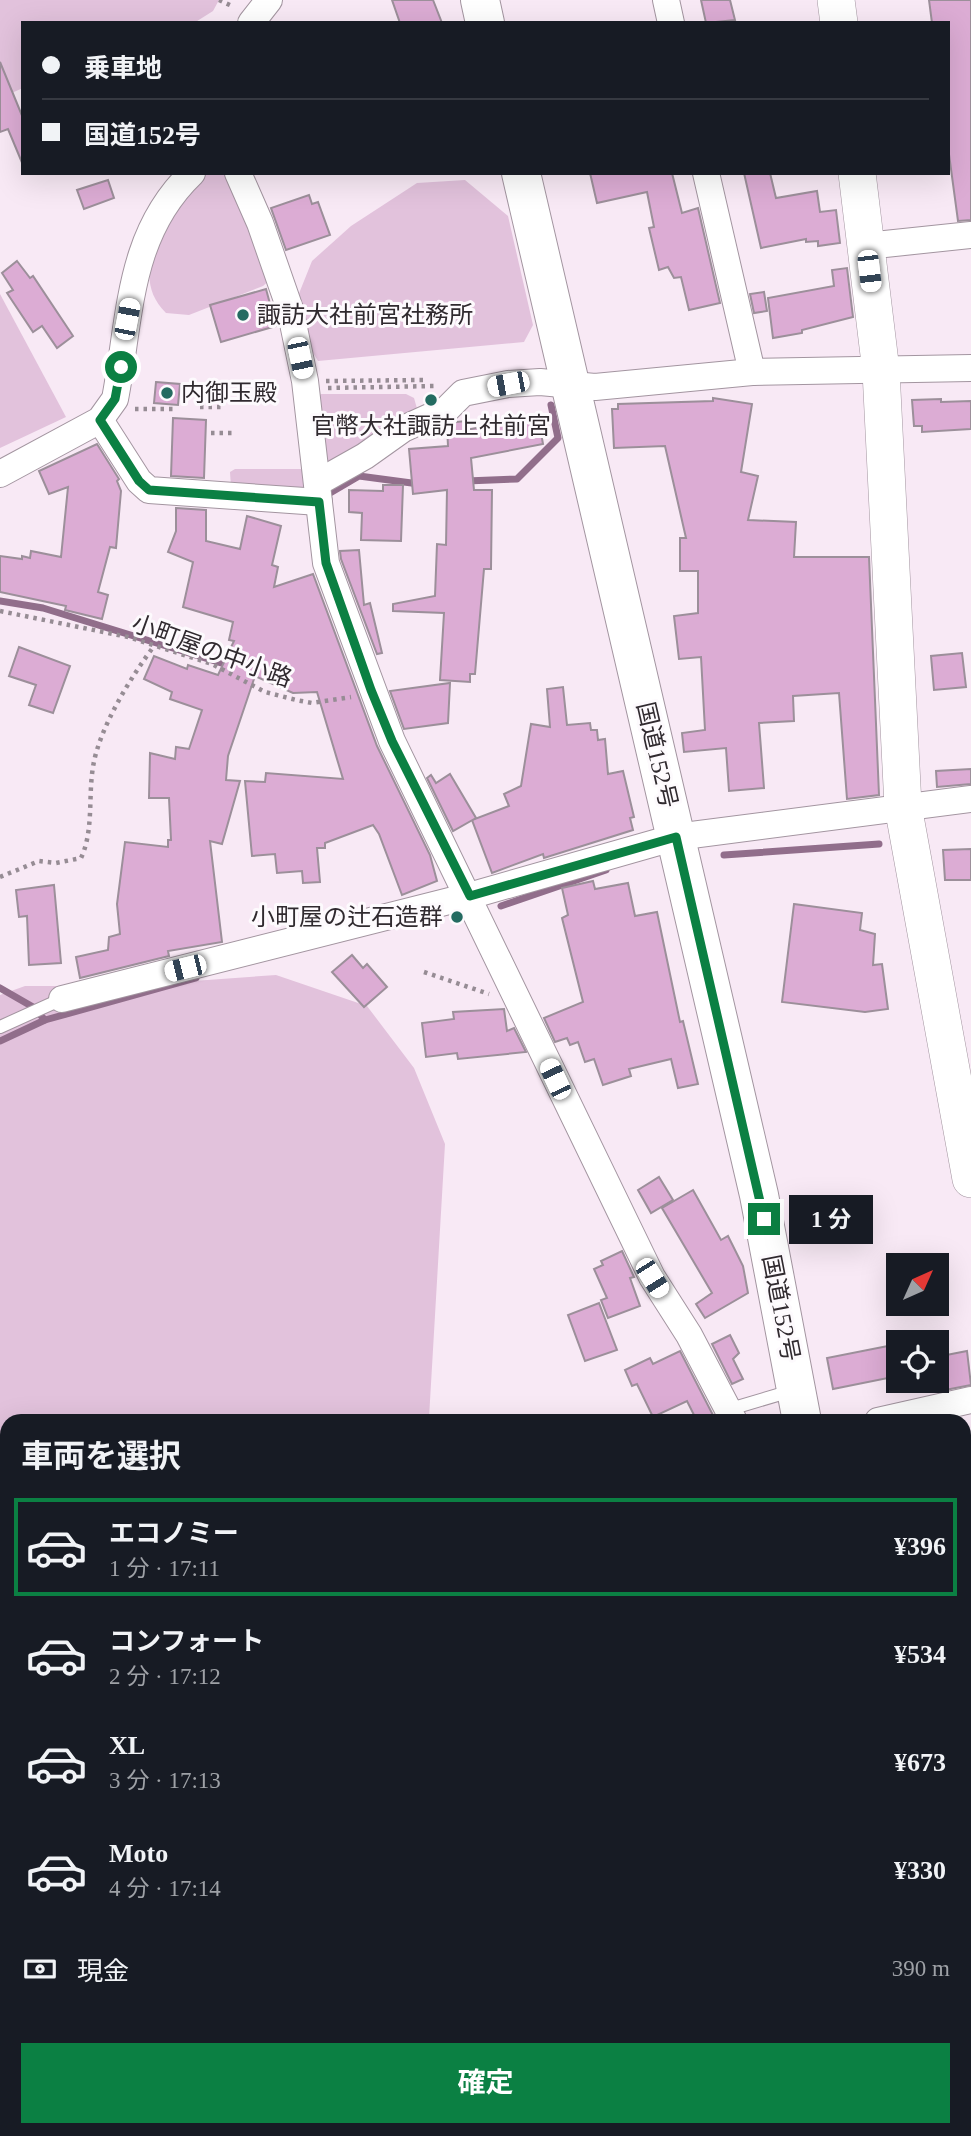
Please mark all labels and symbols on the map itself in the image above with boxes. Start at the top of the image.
car [857,249,882,293]
car [113,296,142,342]
place label: 諏訪大社前宮社務所 [257,302,473,328]
marker: 諏訪大社前宮社務所 [235,307,251,323]
car [286,335,315,381]
route start [105,351,137,383]
car [486,370,531,398]
place label: 内御玉殿 [181,380,277,406]
marker: 内御玉殿 [159,385,175,401]
marker: 官幣大社諏訪上社前宮 [423,392,439,408]
place label: 官幣大社諏訪上社前宮 [311,413,551,439]
street label: 小町屋の中小路 [129,610,295,692]
street label: 国道152号 [632,699,682,811]
place label: 小町屋の辻石造群 [251,904,443,930]
marker: 小町屋の辻石造群 [449,909,465,925]
car [163,953,208,983]
car [537,1056,574,1102]
callout: 1 分 [788,1194,872,1244]
route end [748,1203,780,1235]
street label: 国道152号 [758,1253,804,1363]
north arrow [886,1253,948,1316]
car [632,1255,673,1301]

